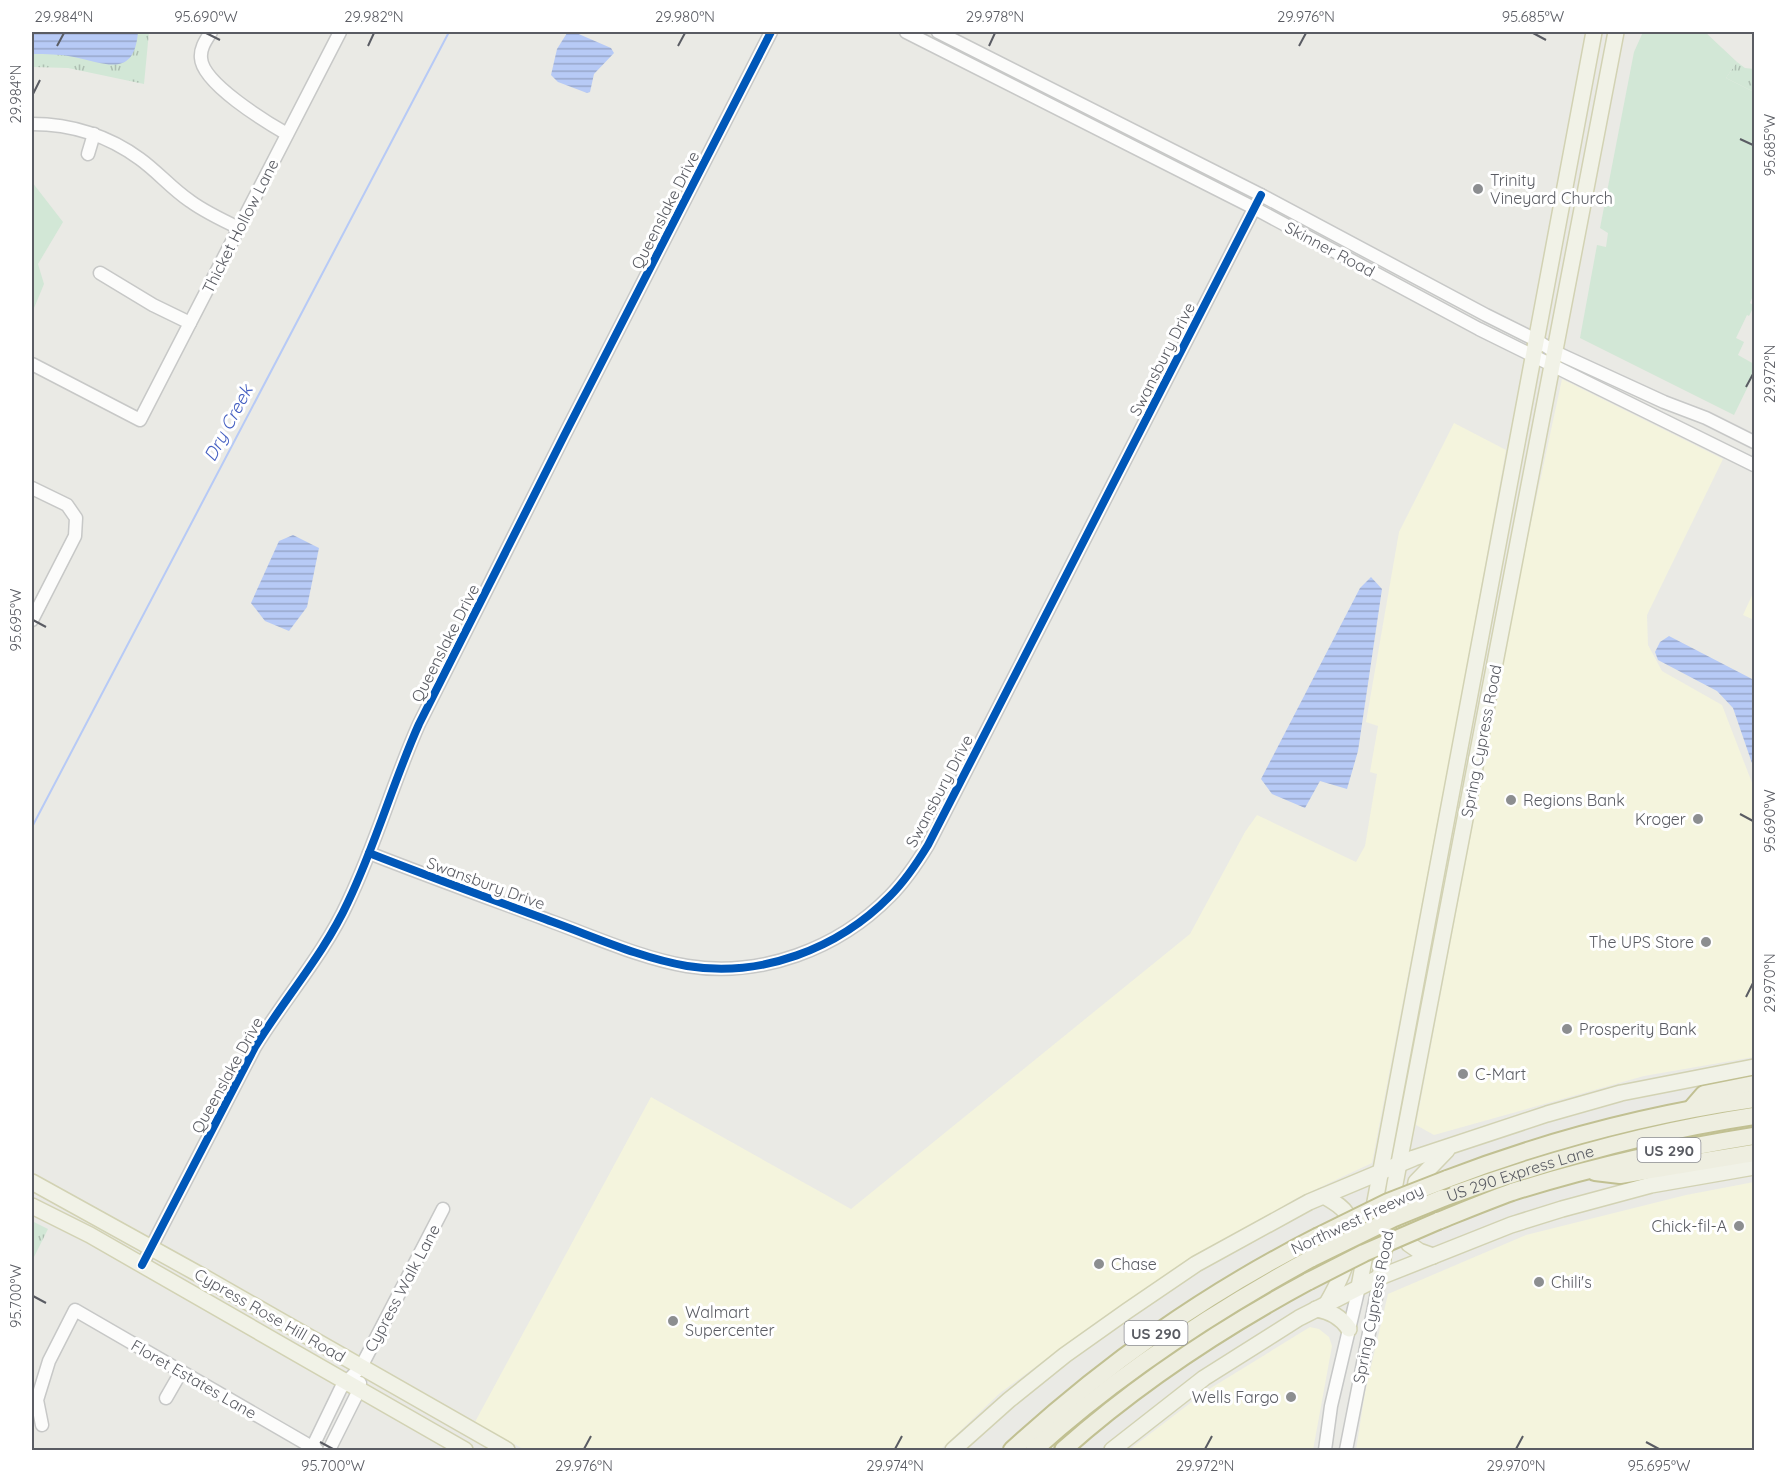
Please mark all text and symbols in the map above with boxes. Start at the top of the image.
text: 29.984°N [34,7,94,26]
text: 95.690°W [174,7,238,26]
text: 29.982°N [344,7,404,26]
text: 29.980°N [655,7,715,26]
text: 29.978°N [966,7,1024,26]
text: 29.976°N [1277,7,1335,26]
text: 95.685°W [1502,7,1565,26]
text: 29.984°N [6,64,25,124]
text: 95.685°W [1760,113,1779,176]
street label: Queenslake Drive [627,148,703,272]
street label: Thicket Hollow Lane [197,155,283,297]
place label: Trinity Vineyard Church [1490,170,1613,208]
marker: Trinity Vineyard Church [1471,182,1485,196]
street label: Skinner Road [1282,217,1378,281]
street label: Swansbury Drive [1125,299,1199,419]
text: 29.972°N [1760,345,1779,403]
water label: Dry Creek [198,380,258,465]
street label: Queenslake Drive [407,581,483,705]
text: 95.695°W [6,588,25,651]
street label: Spring Cypress Road [1456,663,1506,819]
street label: Swansbury Drive [901,731,977,851]
text: 95.690°W [1760,789,1779,853]
place label: Regions Bank [1523,790,1625,810]
marker: Regions Bank [1504,793,1518,807]
place label: Kroger [1635,809,1686,829]
marker: Kroger [1691,812,1705,826]
street label: Swansbury Drive [424,852,548,914]
place label: The UPS Store [1589,932,1694,952]
marker: The UPS Store [1699,935,1713,949]
text: 29.970°N [1760,953,1779,1013]
street label: Queenslake Drive [187,1013,267,1137]
place label: Prosperity Bank [1579,1019,1697,1039]
marker: Prosperity Bank [1560,1022,1574,1036]
place label: C-Mart [1475,1064,1526,1084]
marker: C-Mart [1456,1067,1470,1081]
road number: US 290 [1638,1138,1700,1162]
street label: US 290 Express Lane [1444,1140,1596,1206]
street label: Northwest Freeway [1287,1179,1427,1259]
place label: Chick-fil-A [1652,1216,1727,1236]
marker: Chick-fil-A [1732,1219,1746,1233]
street label: Cypress Walk Lane [360,1221,444,1355]
street label: Spring Cypress Road [1348,1229,1398,1385]
place label: Chase [1111,1254,1157,1274]
marker: Chase [1092,1257,1106,1271]
text: 95.700°W [6,1264,25,1328]
street label: Cypress Rose Hill Road [191,1264,349,1366]
place label: Chili's [1551,1272,1592,1292]
marker: Chili's [1532,1275,1546,1289]
place label: Walmart Supercenter [685,1302,775,1340]
marker: Walmart Supercenter [666,1314,680,1328]
road number: US 290 [1124,1321,1188,1345]
street label: Floret Estates Lane [128,1335,260,1423]
place label: Wells Fargo [1192,1387,1279,1407]
marker: Wells Fargo [1284,1390,1298,1404]
text: 95.700°W [301,1456,365,1475]
text: 29.976°N [555,1456,613,1475]
text: 29.974°N [866,1456,924,1475]
text: 29.972°N [1176,1456,1234,1475]
text: 29.970°N [1486,1456,1546,1475]
text: 95.695°W [1628,1456,1691,1475]

